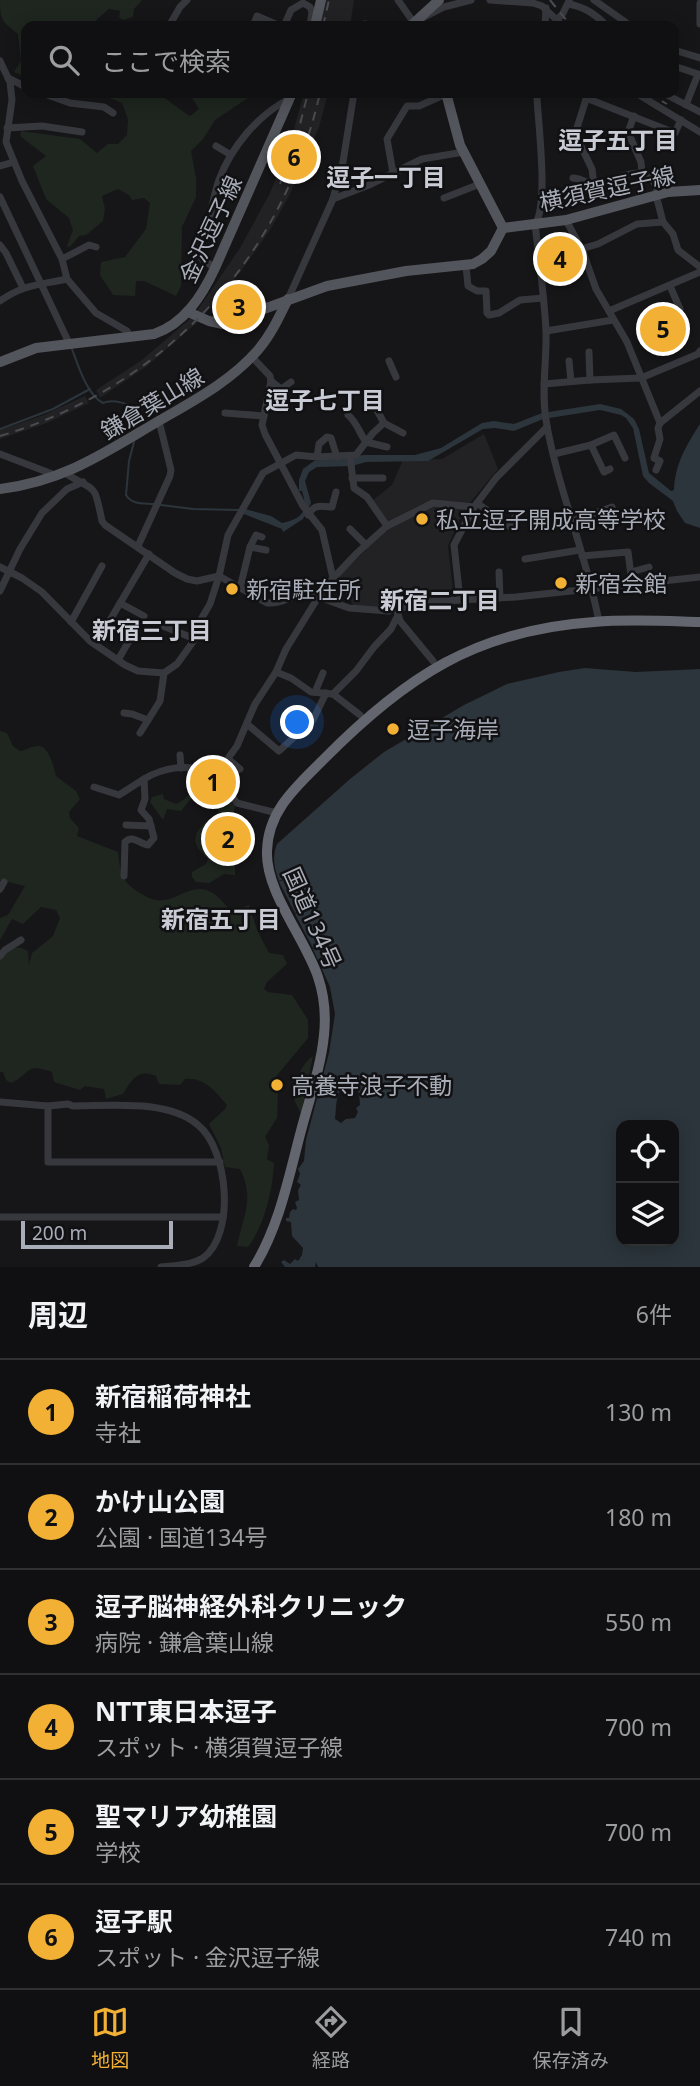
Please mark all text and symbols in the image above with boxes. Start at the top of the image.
search box [21,21,679,98]
icon: search [45,41,83,79]
text: ここで検索 [101,43,231,79]
district label: 逗子五丁目 [558,123,678,156]
pin: 6 [271,131,317,183]
street label: 横須賀逗子線 [536,158,678,218]
district label: 逗子一丁目 [326,160,446,193]
street label: 金沢逗子線 [171,170,249,288]
pin: 4 [537,233,583,285]
pin: 3 [216,281,262,333]
pin: 5 [640,303,686,355]
street label: 鎌倉葉山線 [94,360,210,446]
district label: 逗子七丁目 [265,383,385,416]
place label: 私立逗子開成高等学校 [436,503,666,535]
marker: 私立逗子開成高等学校 [414,511,430,527]
place label: 新宿会館 [575,567,667,599]
place label: 新宿駐在所 [246,573,361,605]
marker: 新宿会館 [553,575,569,591]
marker: 新宿駐在所 [224,581,240,597]
district label: 新宿二丁目 [380,583,500,616]
district label: 新宿三丁目 [92,613,212,646]
your location [280,705,314,739]
place label: 逗子海岸 [407,713,499,745]
marker: 逗子海岸 [385,721,401,737]
pin: 1 [190,756,236,808]
pin: 2 [205,813,251,865]
street label: 国道134号 [276,862,350,974]
district label: 新宿五丁目 [161,902,281,935]
place label: 高養寺浪子不動 [291,1069,452,1101]
marker: 高養寺浪子不動 [269,1077,285,1093]
map controls [616,1120,679,1246]
button: locate [616,1120,679,1183]
button: layers [616,1183,679,1246]
scale bar [21,1218,173,1250]
text: 200 m [32,1220,87,1246]
text: 周辺 [28,1294,88,1335]
text: 6件 [636,1298,672,1330]
text: 新宿稲荷神社 [95,1378,251,1414]
text: 1 [44,1396,58,1428]
text: 130 m [605,1396,672,1428]
text: 寺社 [95,1416,141,1448]
text: かけ山公園 [95,1483,225,1519]
text: 2 [44,1501,58,1533]
text: 180 m [605,1501,672,1533]
text: 公園 · 国道134号 [95,1521,268,1553]
text: 逗子脳神経外科クリニック [95,1588,407,1624]
text: 3 [44,1606,58,1638]
text: 550 m [605,1606,672,1638]
text: 病院 · 鎌倉葉山線 [95,1626,274,1658]
text: NTT東日本逗子 [95,1693,277,1729]
text: 4 [44,1711,58,1743]
text: 700 m [605,1711,672,1743]
text: スポット · 横須賀逗子線 [95,1731,343,1763]
text: 聖マリア幼稚園 [95,1798,277,1834]
text: 5 [44,1816,58,1848]
text: 700 m [605,1816,672,1848]
text: 学校 [95,1836,141,1868]
text: 逗子駅 [95,1903,173,1939]
text: 6 [44,1921,58,1953]
text: 740 m [605,1921,672,1953]
text: スポット · 金沢逗子線 [95,1941,320,1973]
tab: 地図 [91,2003,129,2073]
tab: 経路 [312,2003,350,2073]
tab: 保存済み [533,2003,609,2073]

